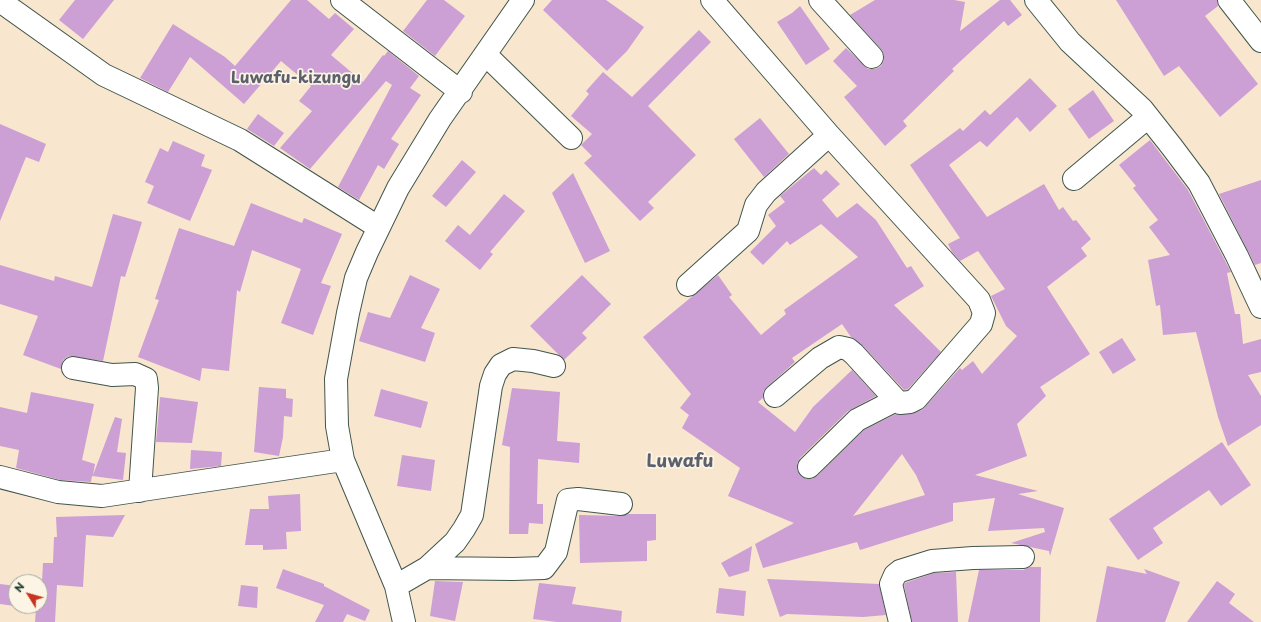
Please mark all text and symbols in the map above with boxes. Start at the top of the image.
district label: Luwafu-kizungu [231,69,361,89]
district label: Luwafu [646,451,714,473]
north arrow [8,574,48,614]
text: N [9,578,28,596]

